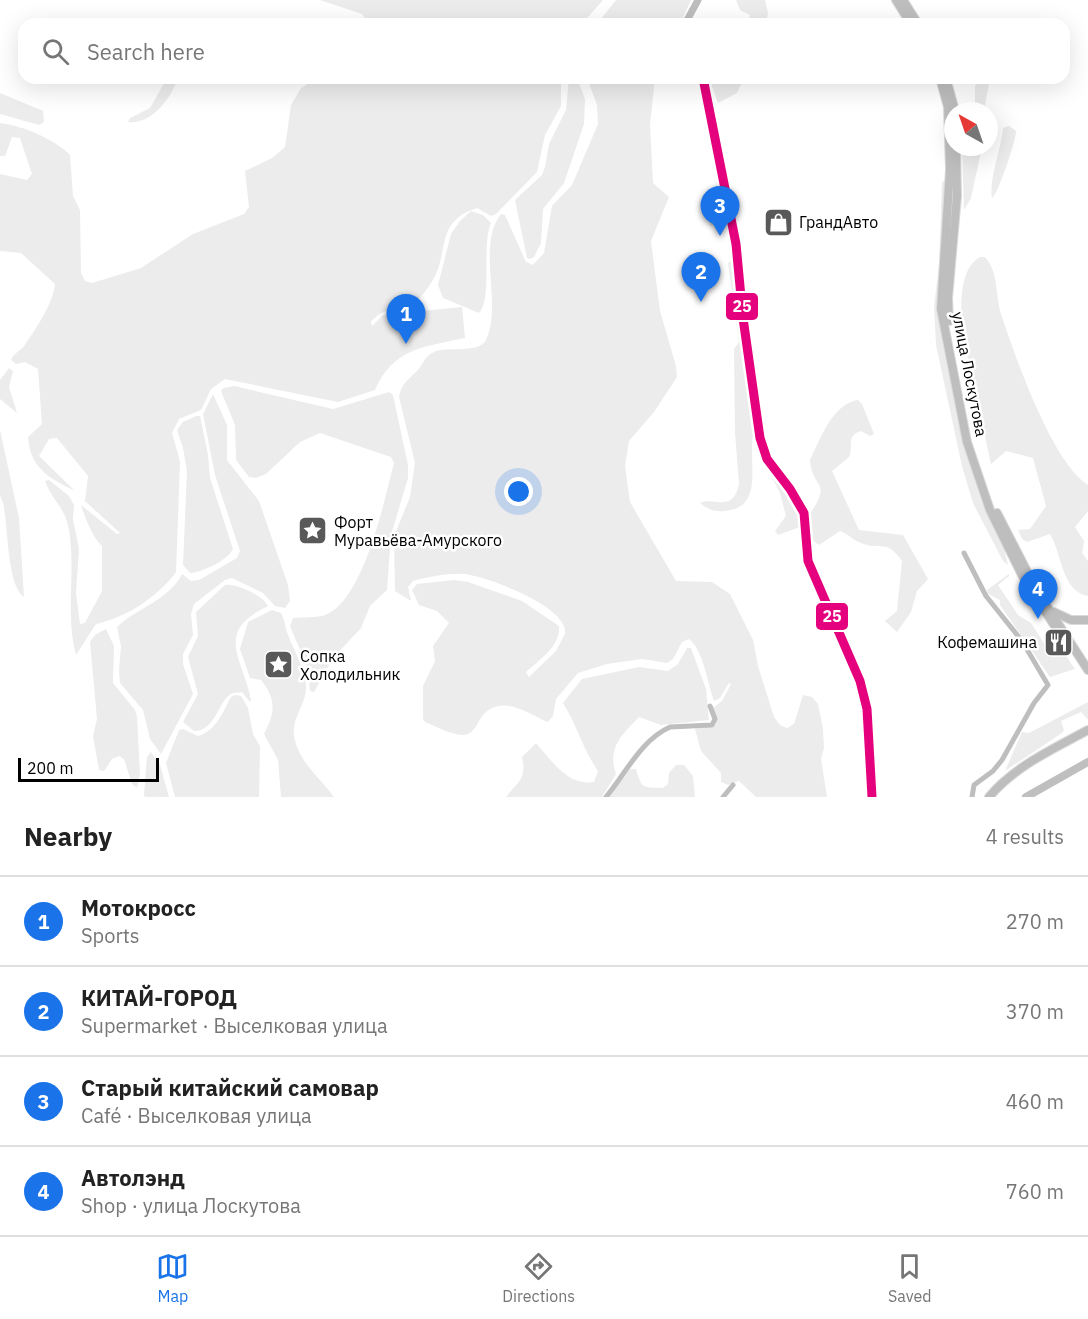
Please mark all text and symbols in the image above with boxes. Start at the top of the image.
search box [18,18,1070,84]
icon: search [39,35,72,68]
text: Search here [87,37,205,66]
north arrow [944,102,998,156]
pin: 3 [700,186,740,236]
shop icon: ГрандАвто [762,206,794,238]
place label: ГрандАвто [799,212,878,232]
pin: 2 [682,252,720,302]
line badge: 25 [725,292,759,321]
pin: 1 [386,294,426,344]
text: 25 [732,296,752,316]
street label: улица Лоскутова [948,310,992,439]
your location [504,477,533,506]
place label: Форт Муравьёва-Амурского [334,512,502,550]
place icon: Форт Муравьёва-Амурского [297,515,329,547]
pin: 4 [1018,570,1058,619]
line badge: 25 [815,602,849,631]
text: 25 [822,606,842,626]
restaurant icon: Кофемашина [1042,626,1074,658]
place label: Кофемашина [937,632,1037,652]
place label: Сопка Холодильник [300,646,401,684]
place icon: Сопка Холодильник [263,649,295,681]
scale bar [18,755,159,782]
text: 200 m [27,758,74,778]
text: Nearby [24,819,112,853]
text: 4 results [986,823,1064,850]
text: Мотокросс [81,893,196,922]
text: 1 [38,908,50,935]
text: 270 m [1006,908,1064,935]
text: Sports [81,922,140,949]
text: КИТАЙ-ГОРОД [81,983,237,1012]
text: 2 [38,998,50,1025]
text: 370 m [1006,998,1064,1025]
text: Supermarket · Выселковая улица [81,1012,388,1039]
text: Старый китайский самовар [81,1073,379,1102]
text: 3 [38,1088,50,1115]
text: 460 m [1006,1088,1064,1115]
text: Café · Выселковая улица [81,1102,312,1129]
text: Автолэнд [81,1163,185,1192]
text: 4 [38,1178,50,1205]
text: 760 m [1006,1178,1064,1205]
text: Shop · улица Лоскутова [81,1192,301,1219]
tab: Map [156,1250,189,1306]
tab: Directions [502,1250,575,1306]
tab: Saved [888,1250,932,1306]

